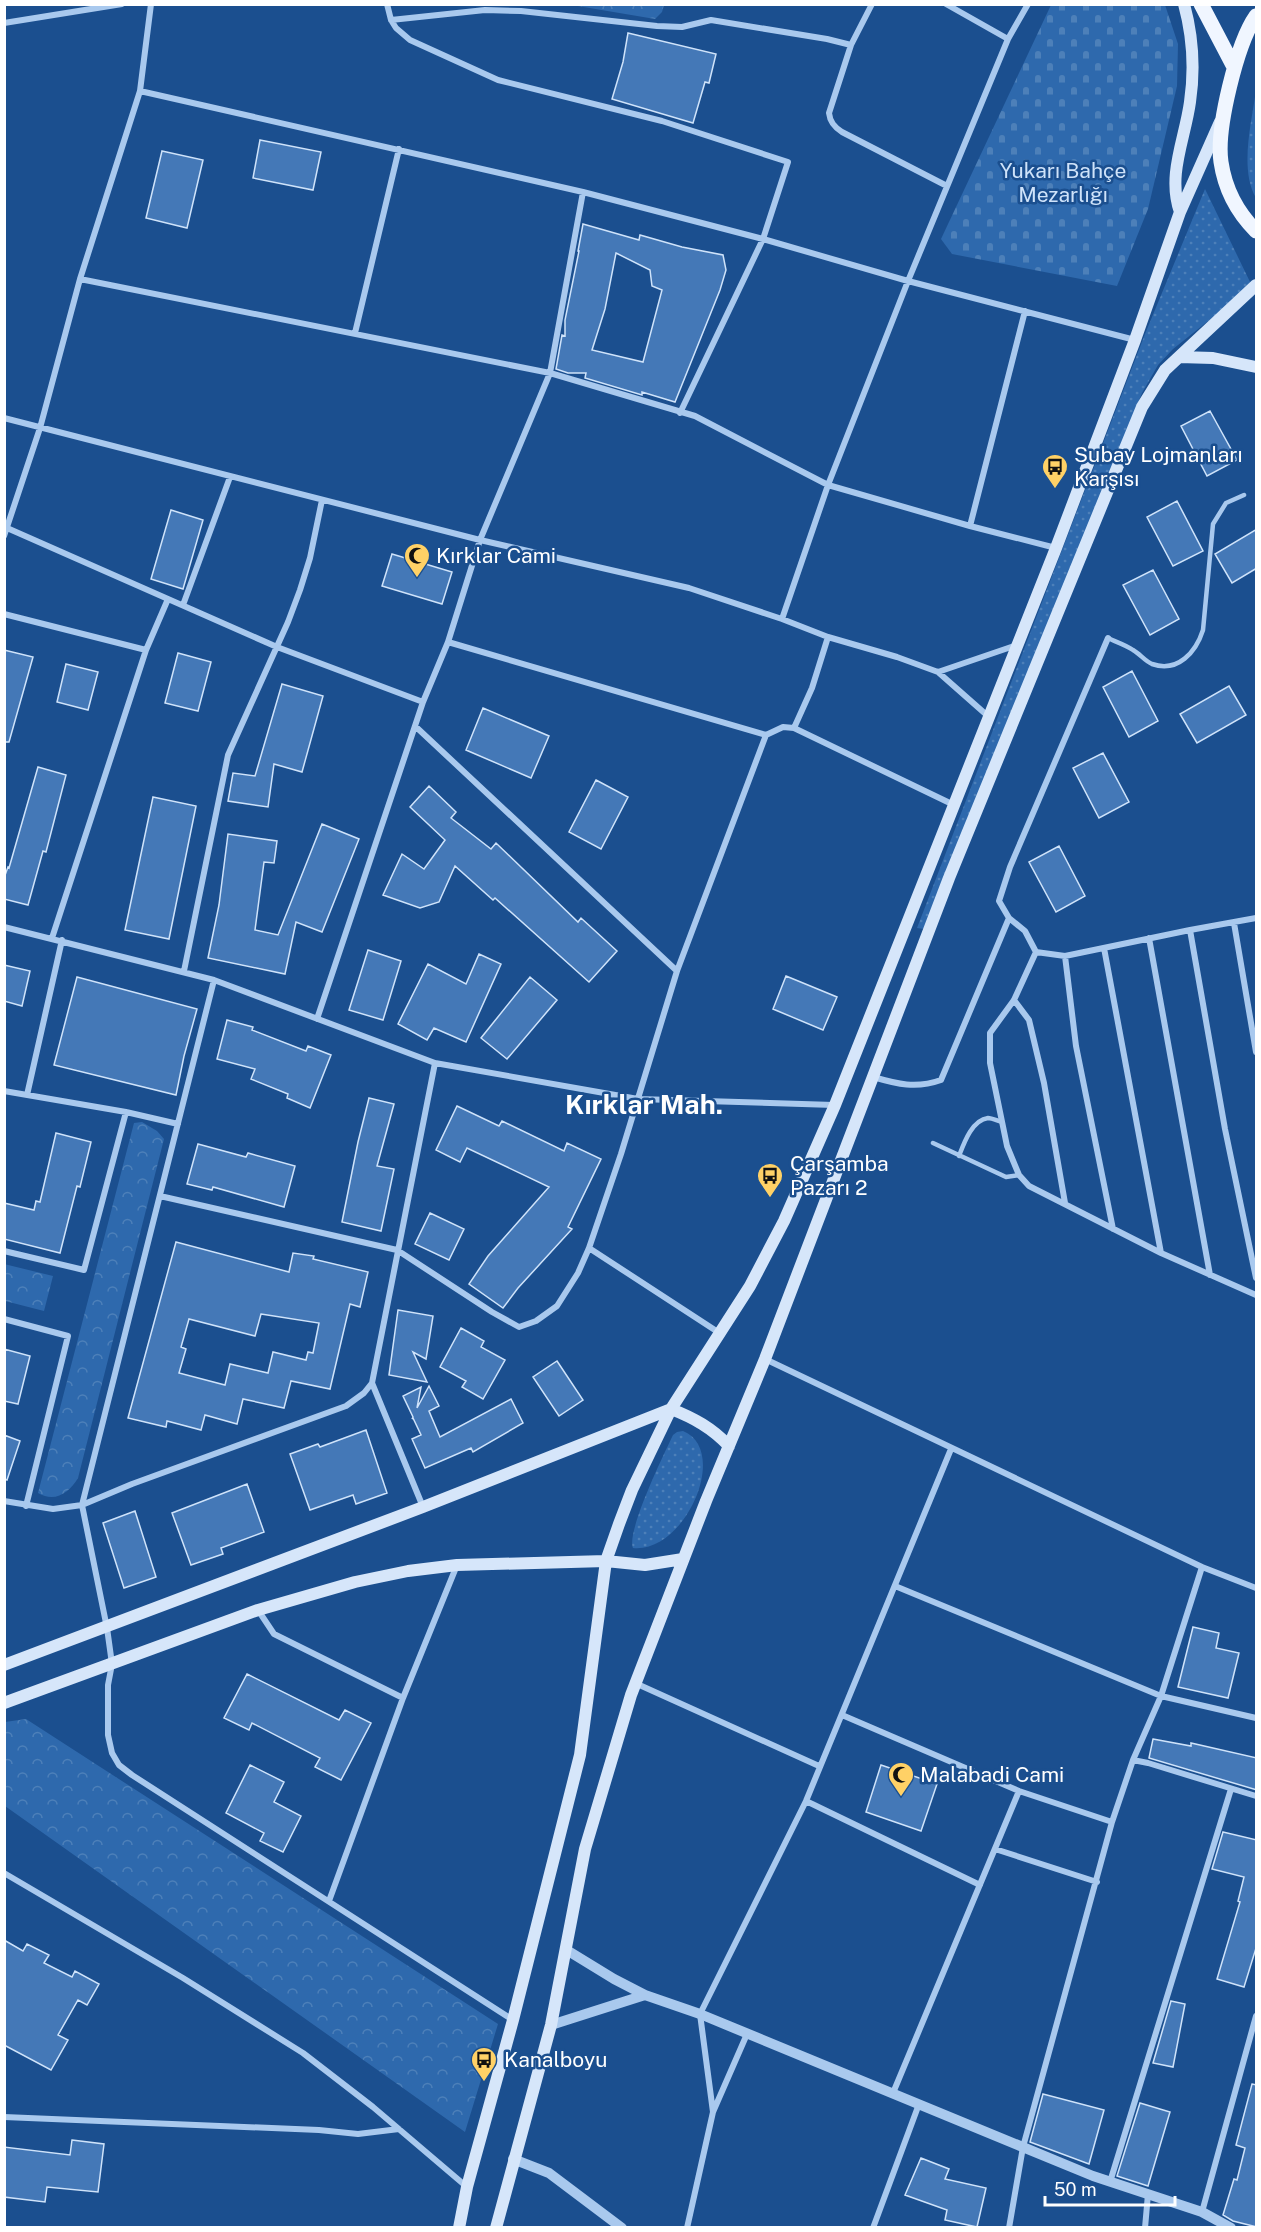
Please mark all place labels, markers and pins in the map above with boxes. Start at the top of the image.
place label: Subay Lojmanları Karşısı [1074,442,1243,491]
bus stop icon: Subay Lojmanları Karşısı [1040,452,1070,490]
mosque icon: Kırklar Cami [402,541,432,579]
place label: Kırklar Cami [436,543,556,568]
place label: Çarşamba Pazarı 2 [790,1151,889,1200]
bus stop icon: Çarşamba Pazarı 2 [755,1161,785,1199]
mosque icon: Malabadi Cami [886,1760,916,1798]
place label: Malabadi Cami [920,1762,1064,1787]
bus stop icon: Kanalboyu [469,2045,499,2083]
place label: Kanalboyu [504,2047,607,2072]

